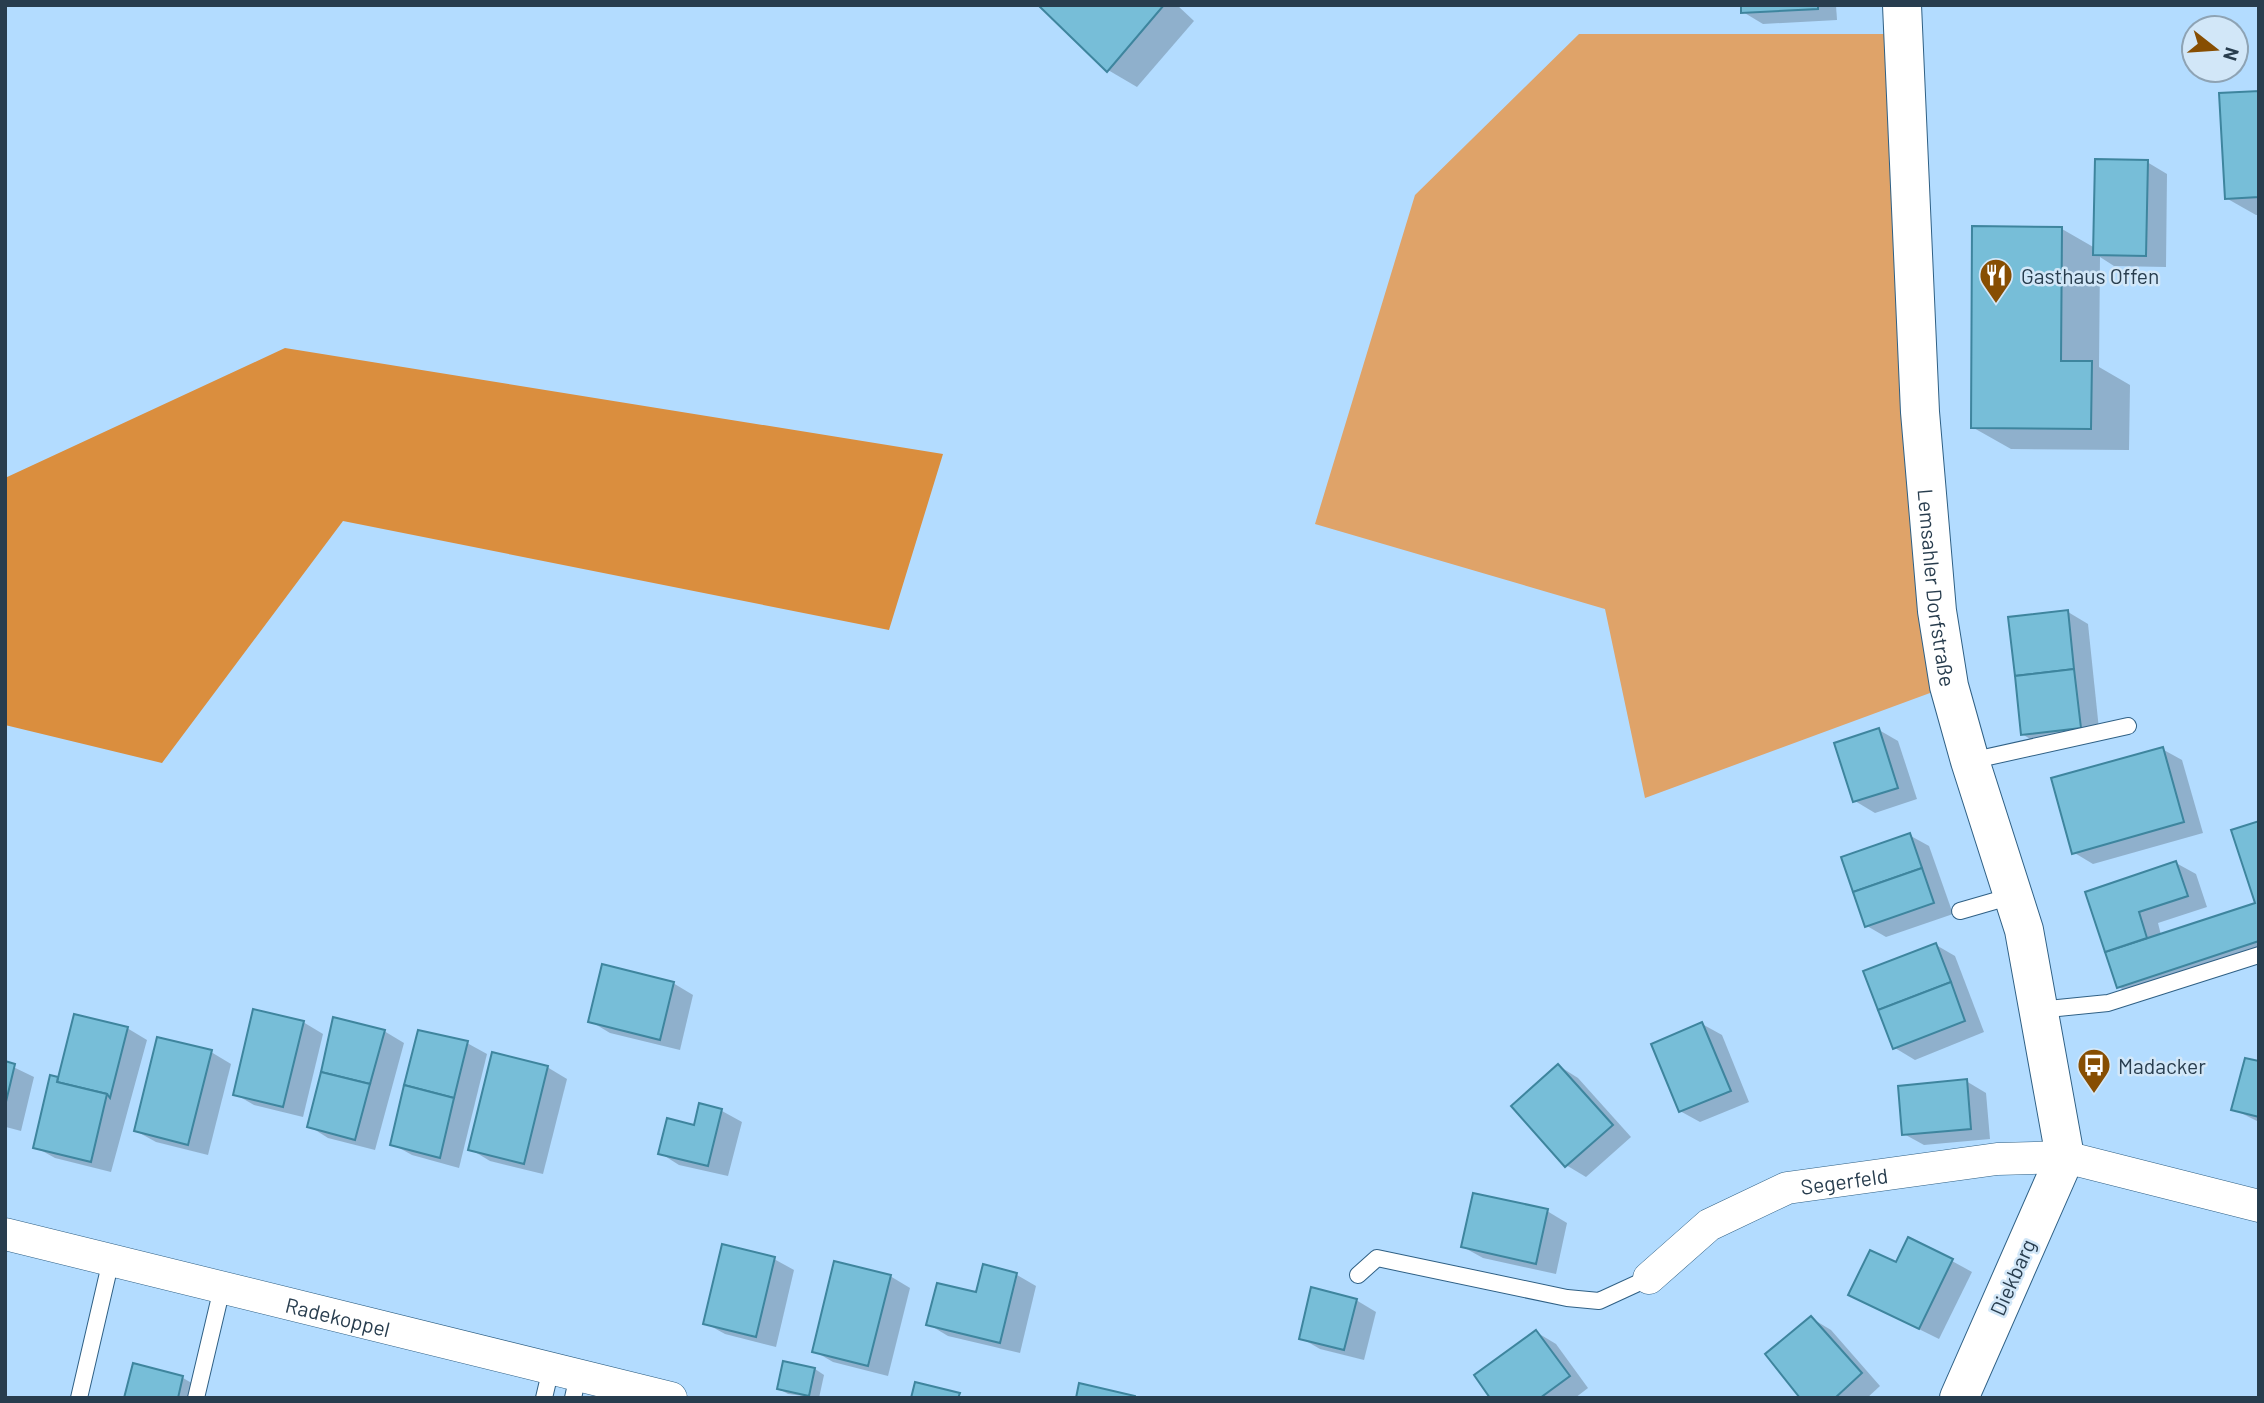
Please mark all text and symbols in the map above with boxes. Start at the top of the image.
north arrow [2180,14,2250,84]
text: N [2219,45,2245,64]
restaurant icon: Gasthaus Offen [1977,256,2015,305]
place label: Gasthaus Offen [2021,263,2159,288]
street label: Lemsahler Dorfstraße [1914,488,1961,688]
bus stop icon: Madacker [2075,1046,2113,1095]
place label: Madacker [2118,1053,2206,1078]
street label: Segerfeld [1799,1162,1889,1199]
street label: Diekbarg [1984,1235,2040,1319]
street label: Radekoppel [283,1291,393,1341]

